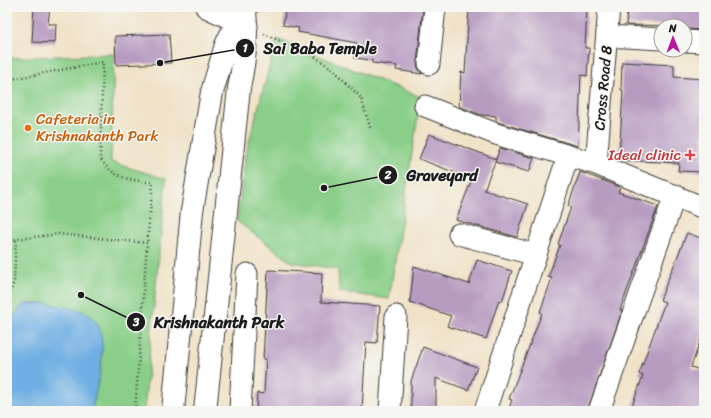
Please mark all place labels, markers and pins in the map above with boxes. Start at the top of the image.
callout: Sai Baba Temple [235,34,386,62]
place label: Cafeteria in Krishnakanth Park [36,106,160,149]
marker: Cafeteria in Krishnakanth Park [23,123,33,133]
place label: Ideal clinic [607,142,682,168]
marker: Ideal clinic [684,149,696,161]
callout: Graveyard [378,161,486,189]
callout: Krishnakanth Park [126,308,293,336]

